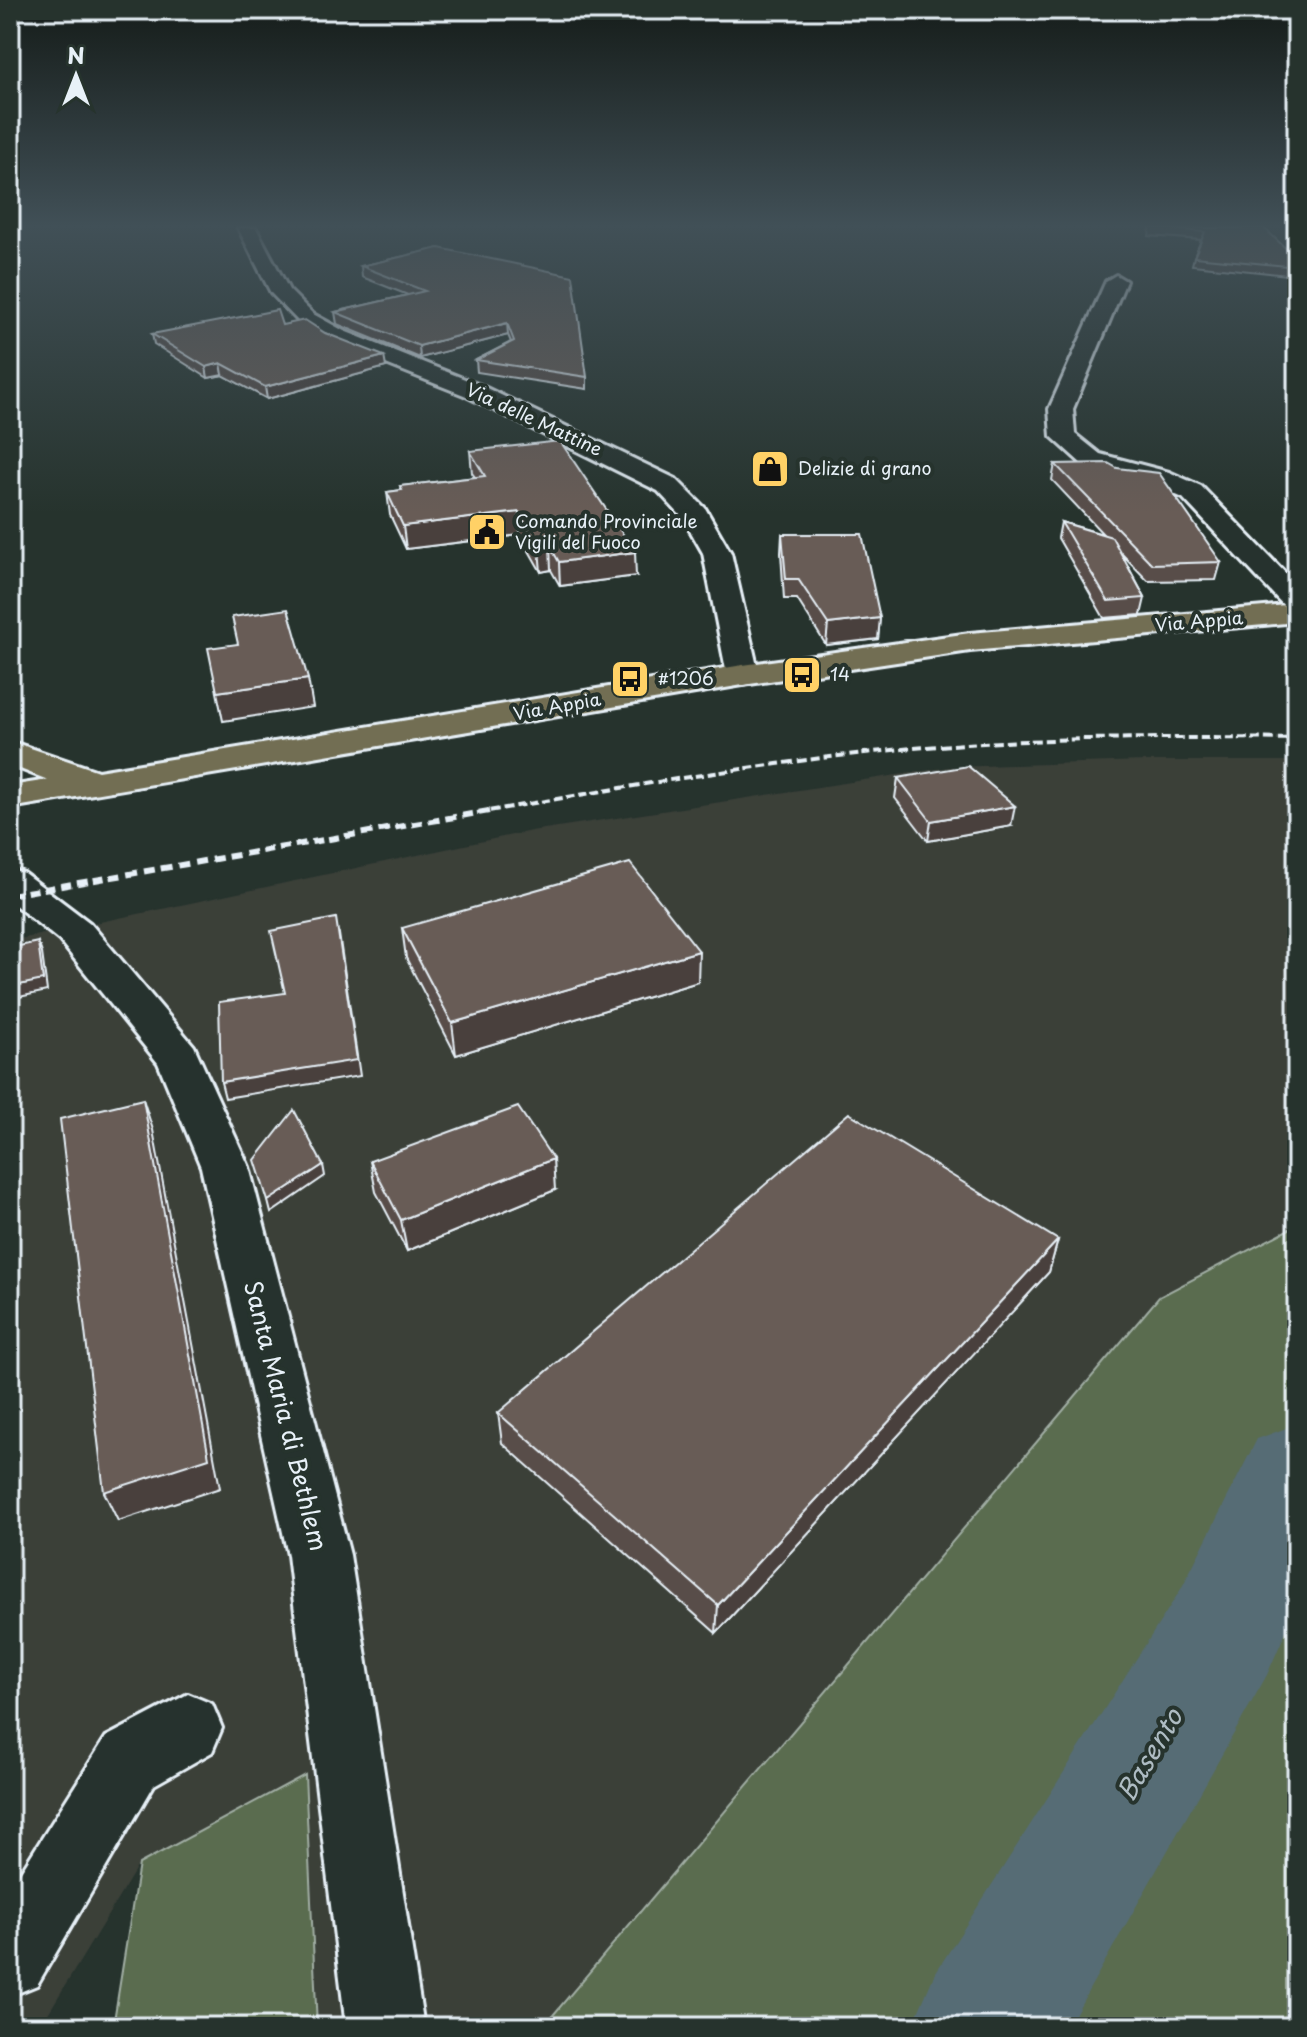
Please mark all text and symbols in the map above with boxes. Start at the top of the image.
north arrow [36,36,116,116]
text: N [67,38,85,71]
street label: Via delle Mattine [462,375,607,462]
shop icon: Delizie di grano [749,448,791,490]
place label: Delizie di grano [798,454,932,481]
place label: Comando Provinciale Vigili del Fuoco [515,507,698,555]
public building icon: Comando Provinciale Vigili del Fuoco [466,511,508,553]
street label: Via Appia [1154,603,1245,638]
bus stop icon: 14 [781,654,823,696]
bus stop icon: #1206 [609,658,651,700]
place label: 14 [830,660,850,687]
place label: #1206 [658,664,714,691]
street label: Via Appia [511,684,603,726]
street label: Santa Maria di Bethlem [236,1277,338,1554]
water label: Basento [1106,1699,1192,1808]

